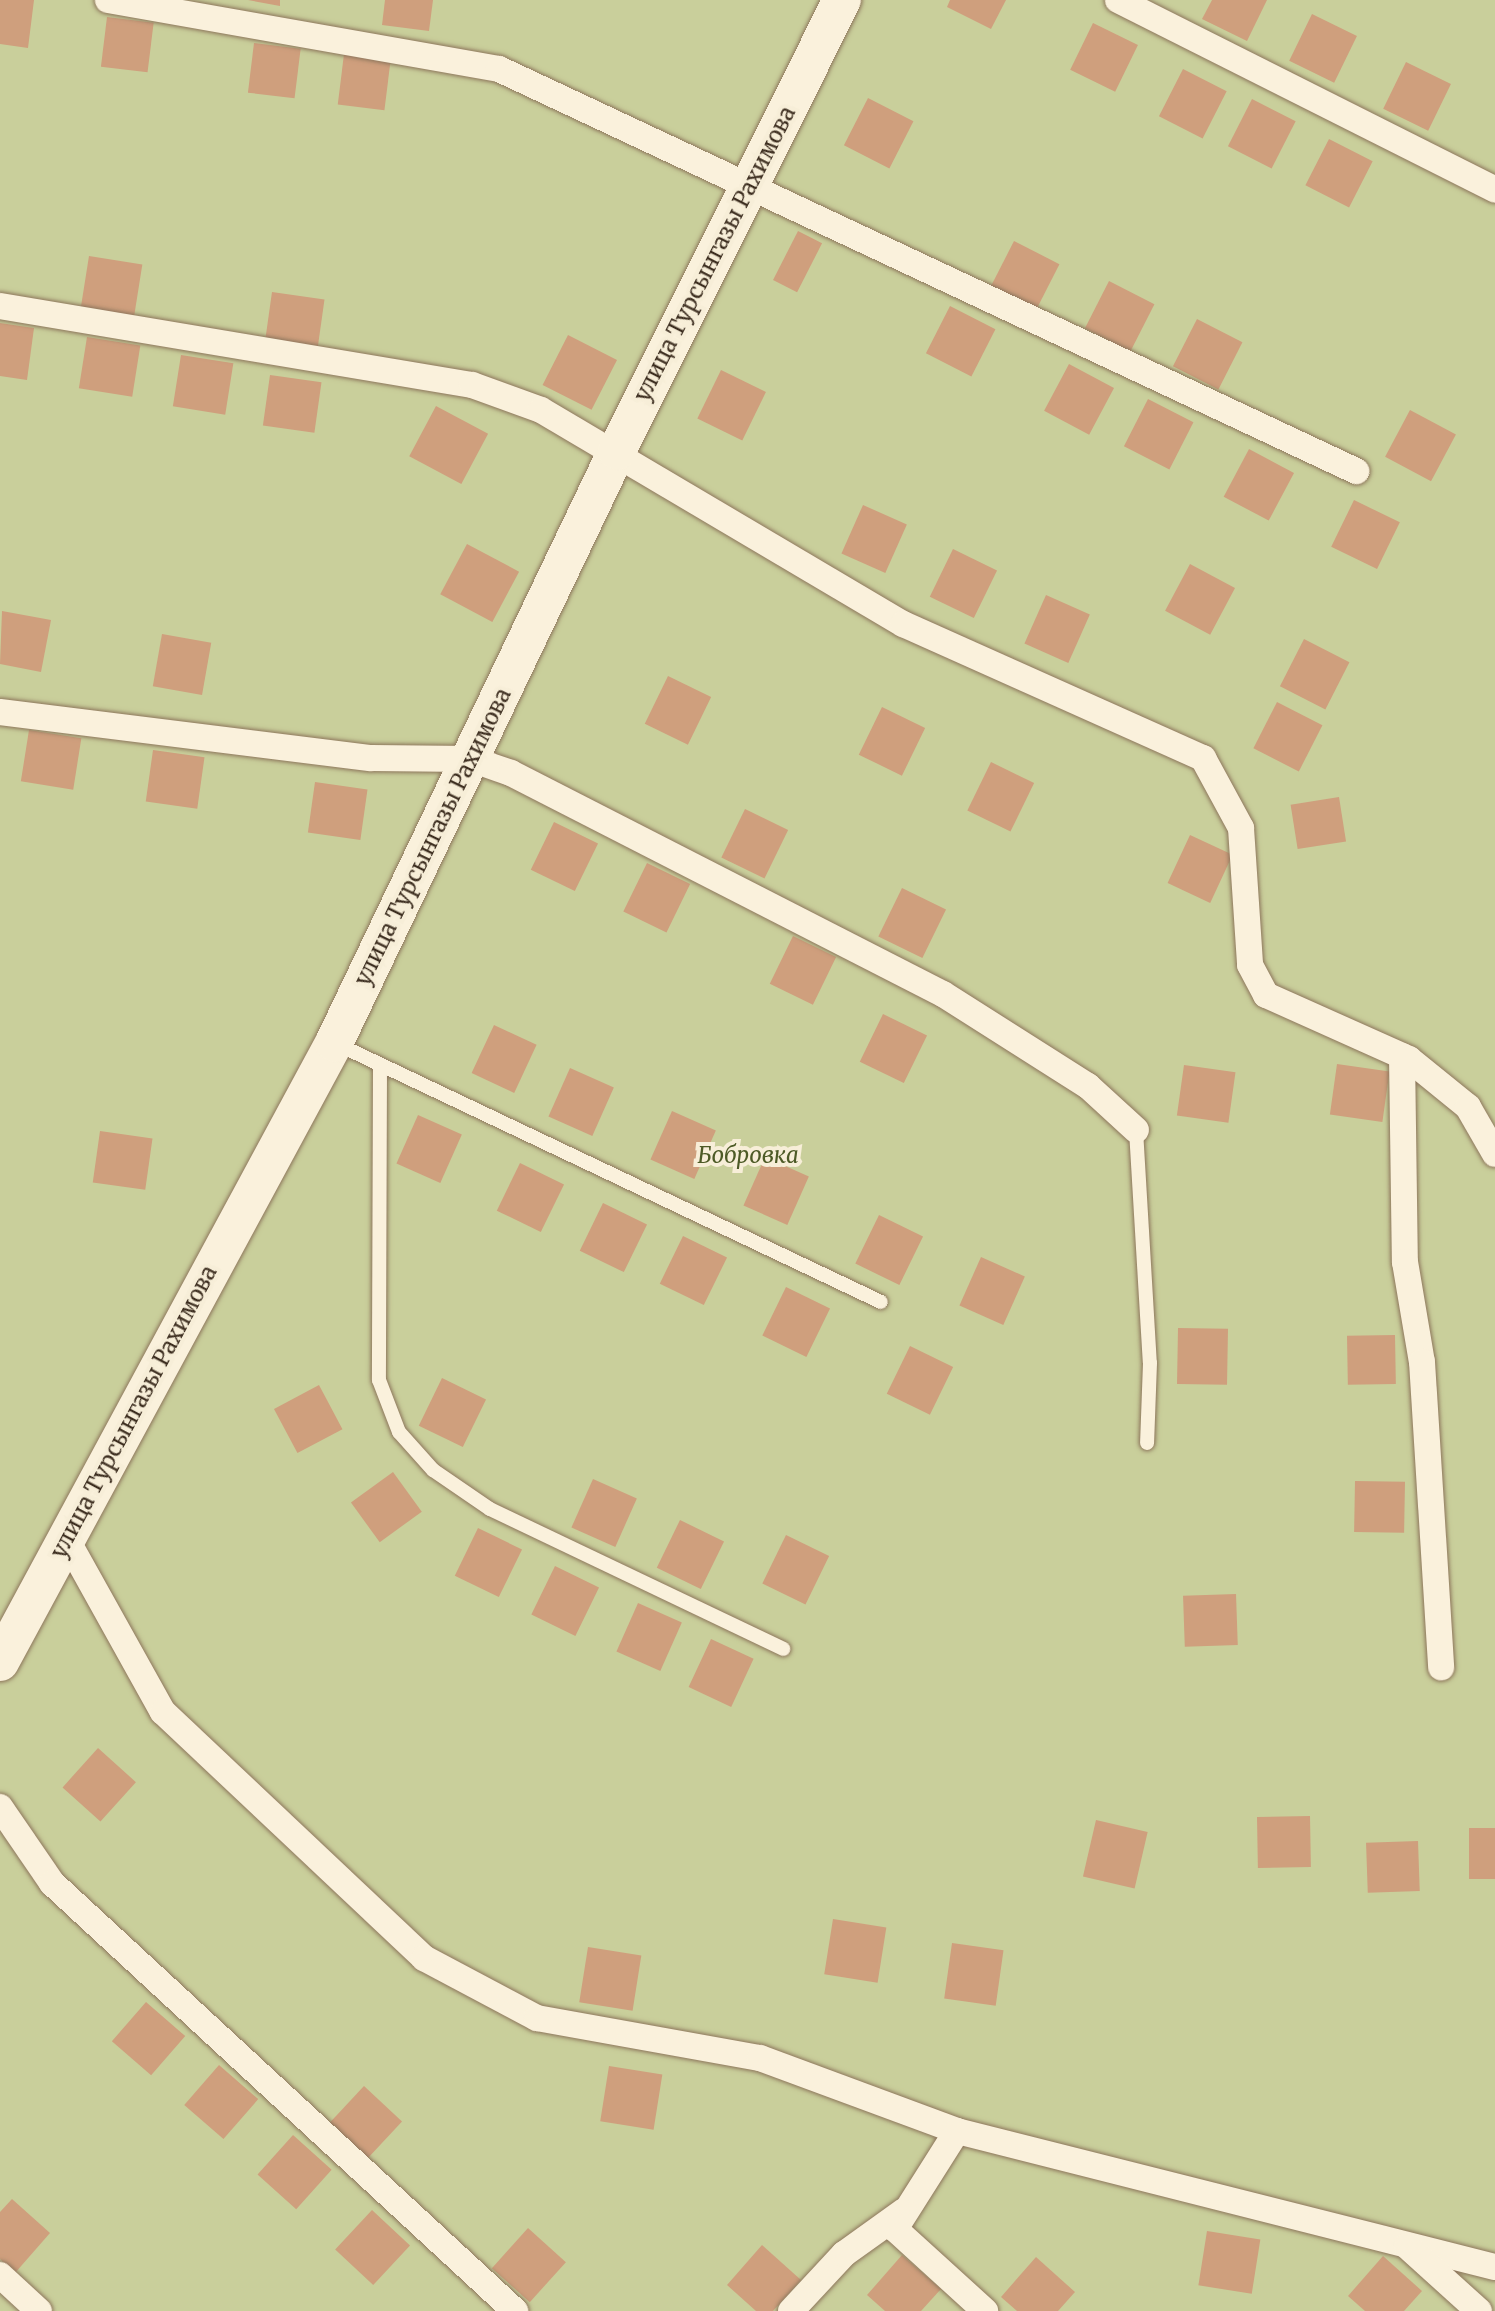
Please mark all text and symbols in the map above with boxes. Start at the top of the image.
street label: улица Турсынгазы Рахимова [629,102,801,406]
street label: улица Турсынгазы Рахимова [349,684,517,990]
park label: Бобровка [698,1143,798,1169]
street label: улица Турсынгазы Рахимова [45,1261,223,1563]

